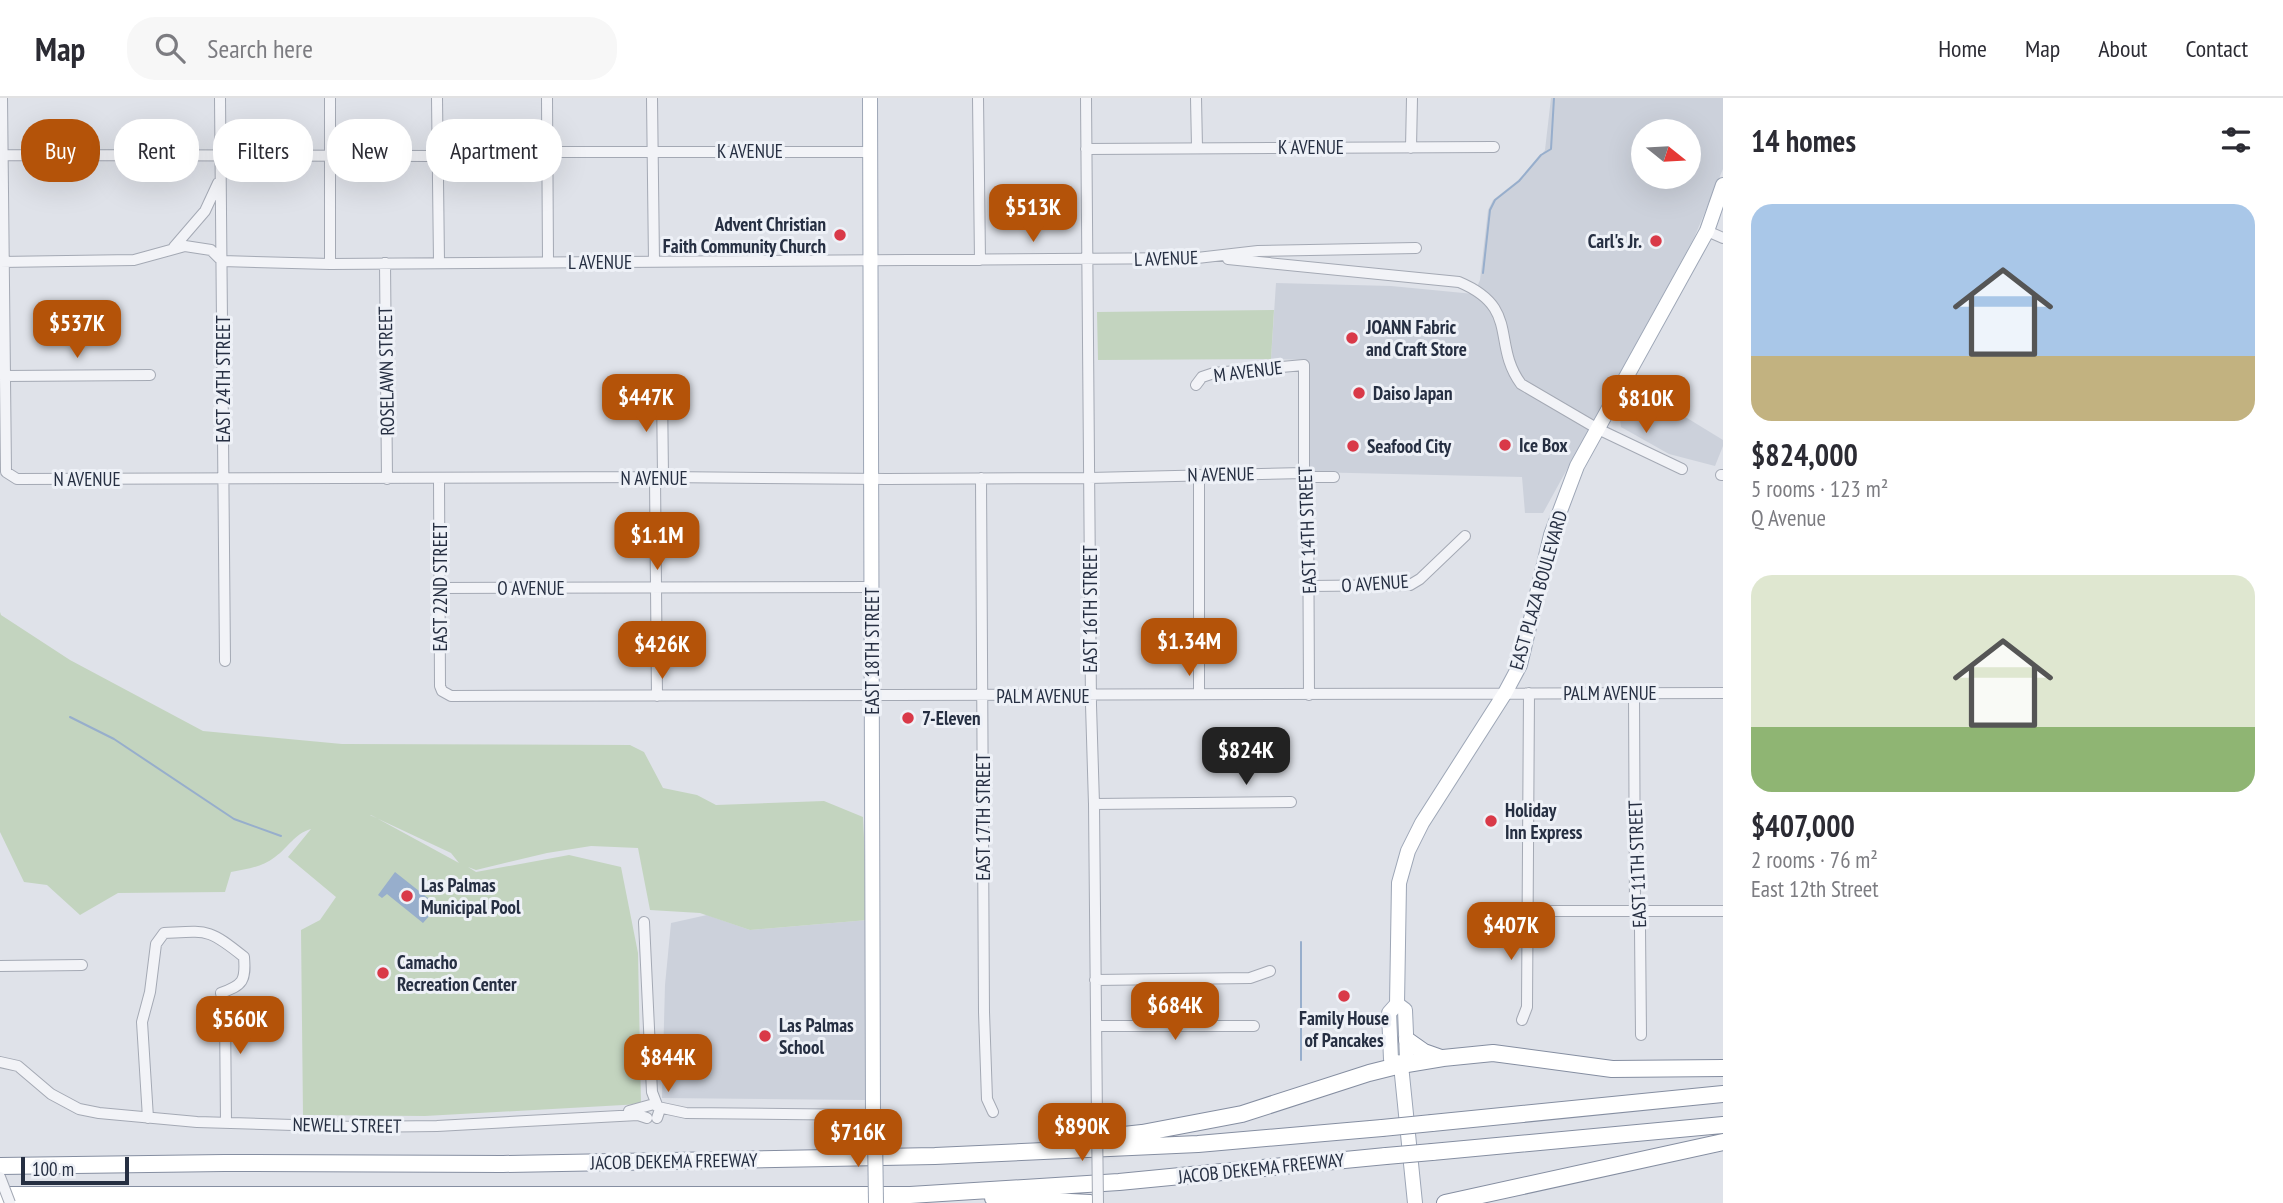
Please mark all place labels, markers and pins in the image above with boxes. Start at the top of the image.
pin: $513K [984,184,1082,244]
place label: Advent Christian Faith Community Church [663,212,826,258]
marker: Advent Christian Faith Community Church [832,227,848,243]
place label: Carl's Jr. [1588,229,1642,253]
marker: Carl's Jr. [1648,233,1664,249]
pin: $537K [28,300,126,360]
place label: JOANN Fabric and Craft Store [1365,315,1467,361]
marker: JOANN Fabric and Craft Store [1344,330,1360,346]
pin: $447K [597,374,695,434]
pin: $810K [1597,376,1695,435]
place label: Daiso Japan [1373,381,1453,405]
marker: Daiso Japan [1351,385,1367,401]
place label: Ice Box [1519,433,1568,457]
place label: Seafood City [1367,434,1452,458]
marker: Ice Box [1497,437,1513,453]
marker: Seafood City [1345,438,1361,454]
pin: $1.1M [608,512,706,572]
pin: $1.34M [1132,618,1246,678]
pin: $426K [613,622,711,681]
place label: 7-Eleven [922,706,981,730]
marker: 7-Eleven [900,710,916,726]
pin: $824K [1197,728,1295,787]
place label: Holiday Inn Express [1505,798,1583,844]
marker: Holiday Inn Express [1483,813,1499,829]
place label: Las Palmas Municipal Pool [421,873,521,919]
marker: Las Palmas Municipal Pool [399,888,415,904]
pin: $407K [1462,902,1560,962]
place label: Camacho Recreation Center [397,950,517,996]
marker: Camacho Recreation Center [375,965,391,981]
pin: $684K [1126,982,1224,1042]
marker: Family House of Pancakes [1336,988,1352,1004]
pin: $560K [191,996,289,1056]
place label: Family House of Pancakes [1299,1006,1389,1052]
place label: Las Palmas School [779,1013,854,1059]
marker: Las Palmas School [757,1028,773,1044]
pin: $844K [619,1034,717,1094]
pin: $890K [1033,1104,1131,1163]
pin: $716K [809,1110,907,1169]

